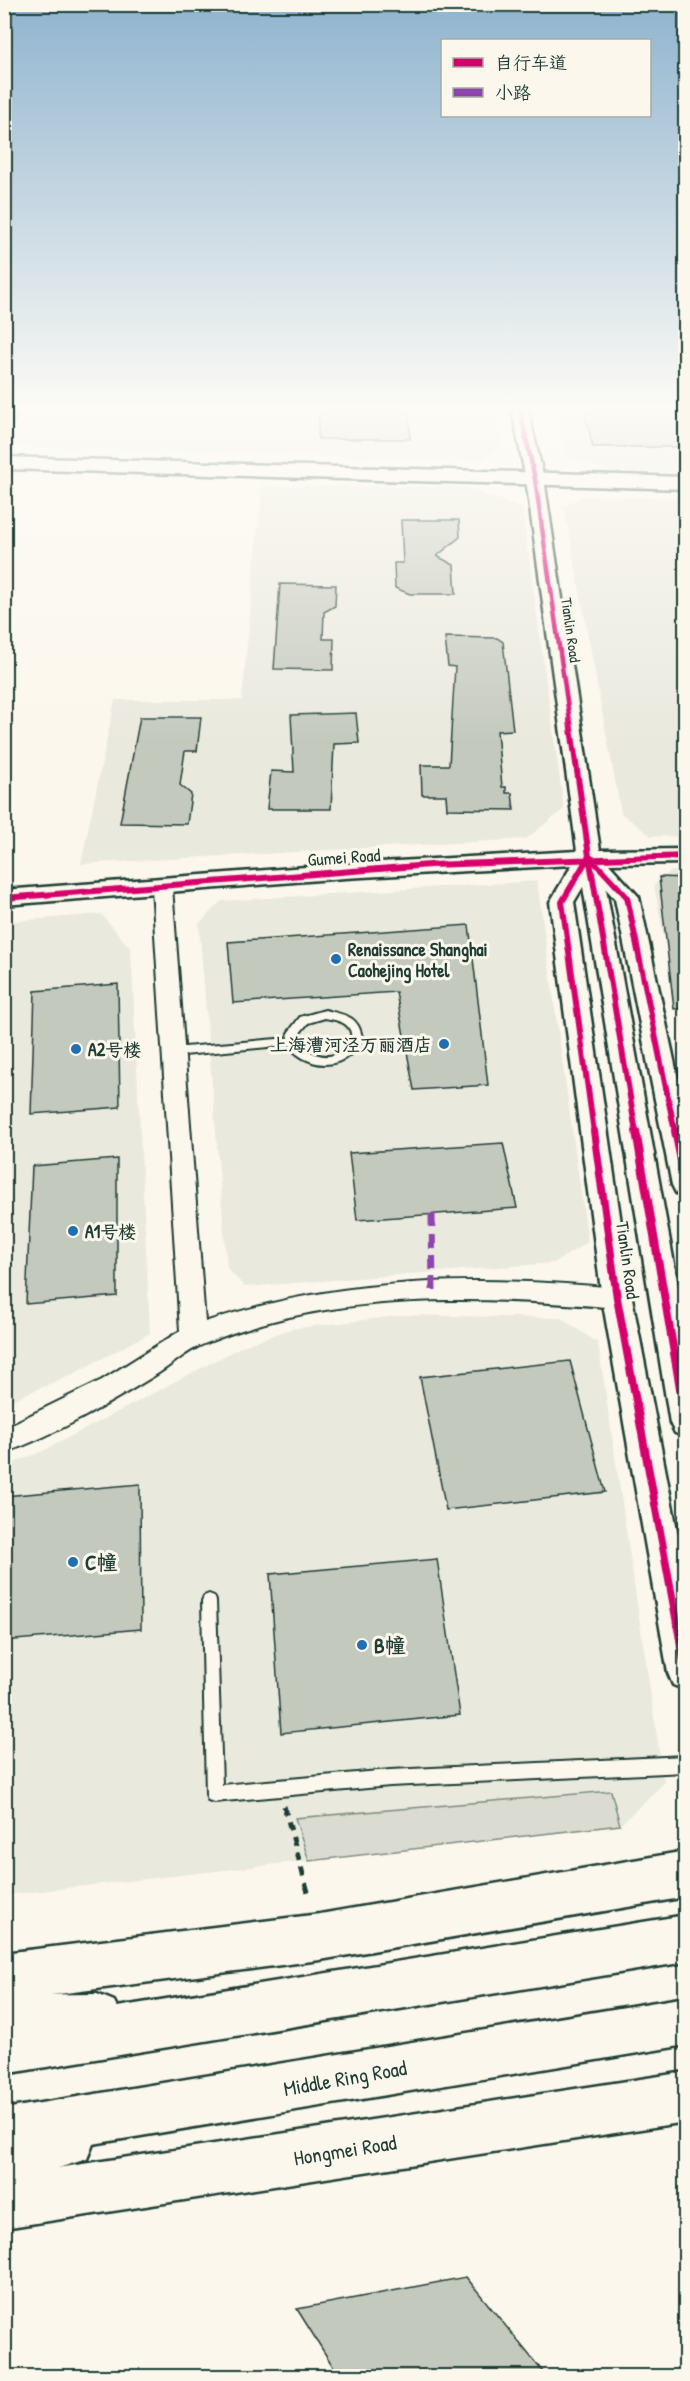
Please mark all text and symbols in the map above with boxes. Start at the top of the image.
legend [441,39,651,117]
text: 自行车道 [495,50,567,75]
text: 小路 [495,80,531,105]
street label: Tianlin Road [556,596,586,664]
street label: Gumei Road [307,842,381,872]
place label: Renaissance Shanghai Caohejing Hotel [348,937,488,984]
marker: Renaissance Shanghai Caohejing Hotel [329,952,343,966]
place label: 上海漕河泾万丽酒店 [270,1032,432,1057]
place label: A2号楼 [88,1037,141,1062]
marker: 上海漕河泾万丽酒店 [437,1037,451,1051]
marker: A2号楼 [69,1042,83,1056]
place label: A1号楼 [85,1219,136,1244]
street label: Tianlin Road [610,1220,646,1300]
marker: A1号楼 [66,1224,80,1238]
place label: C幢 [85,1548,118,1577]
marker: C幢 [66,1555,80,1569]
place label: B幢 [374,1631,406,1660]
marker: B幢 [355,1638,369,1652]
street label: Middle Ring Road [281,2053,409,2103]
street label: Hongmei Road [292,2128,398,2172]

